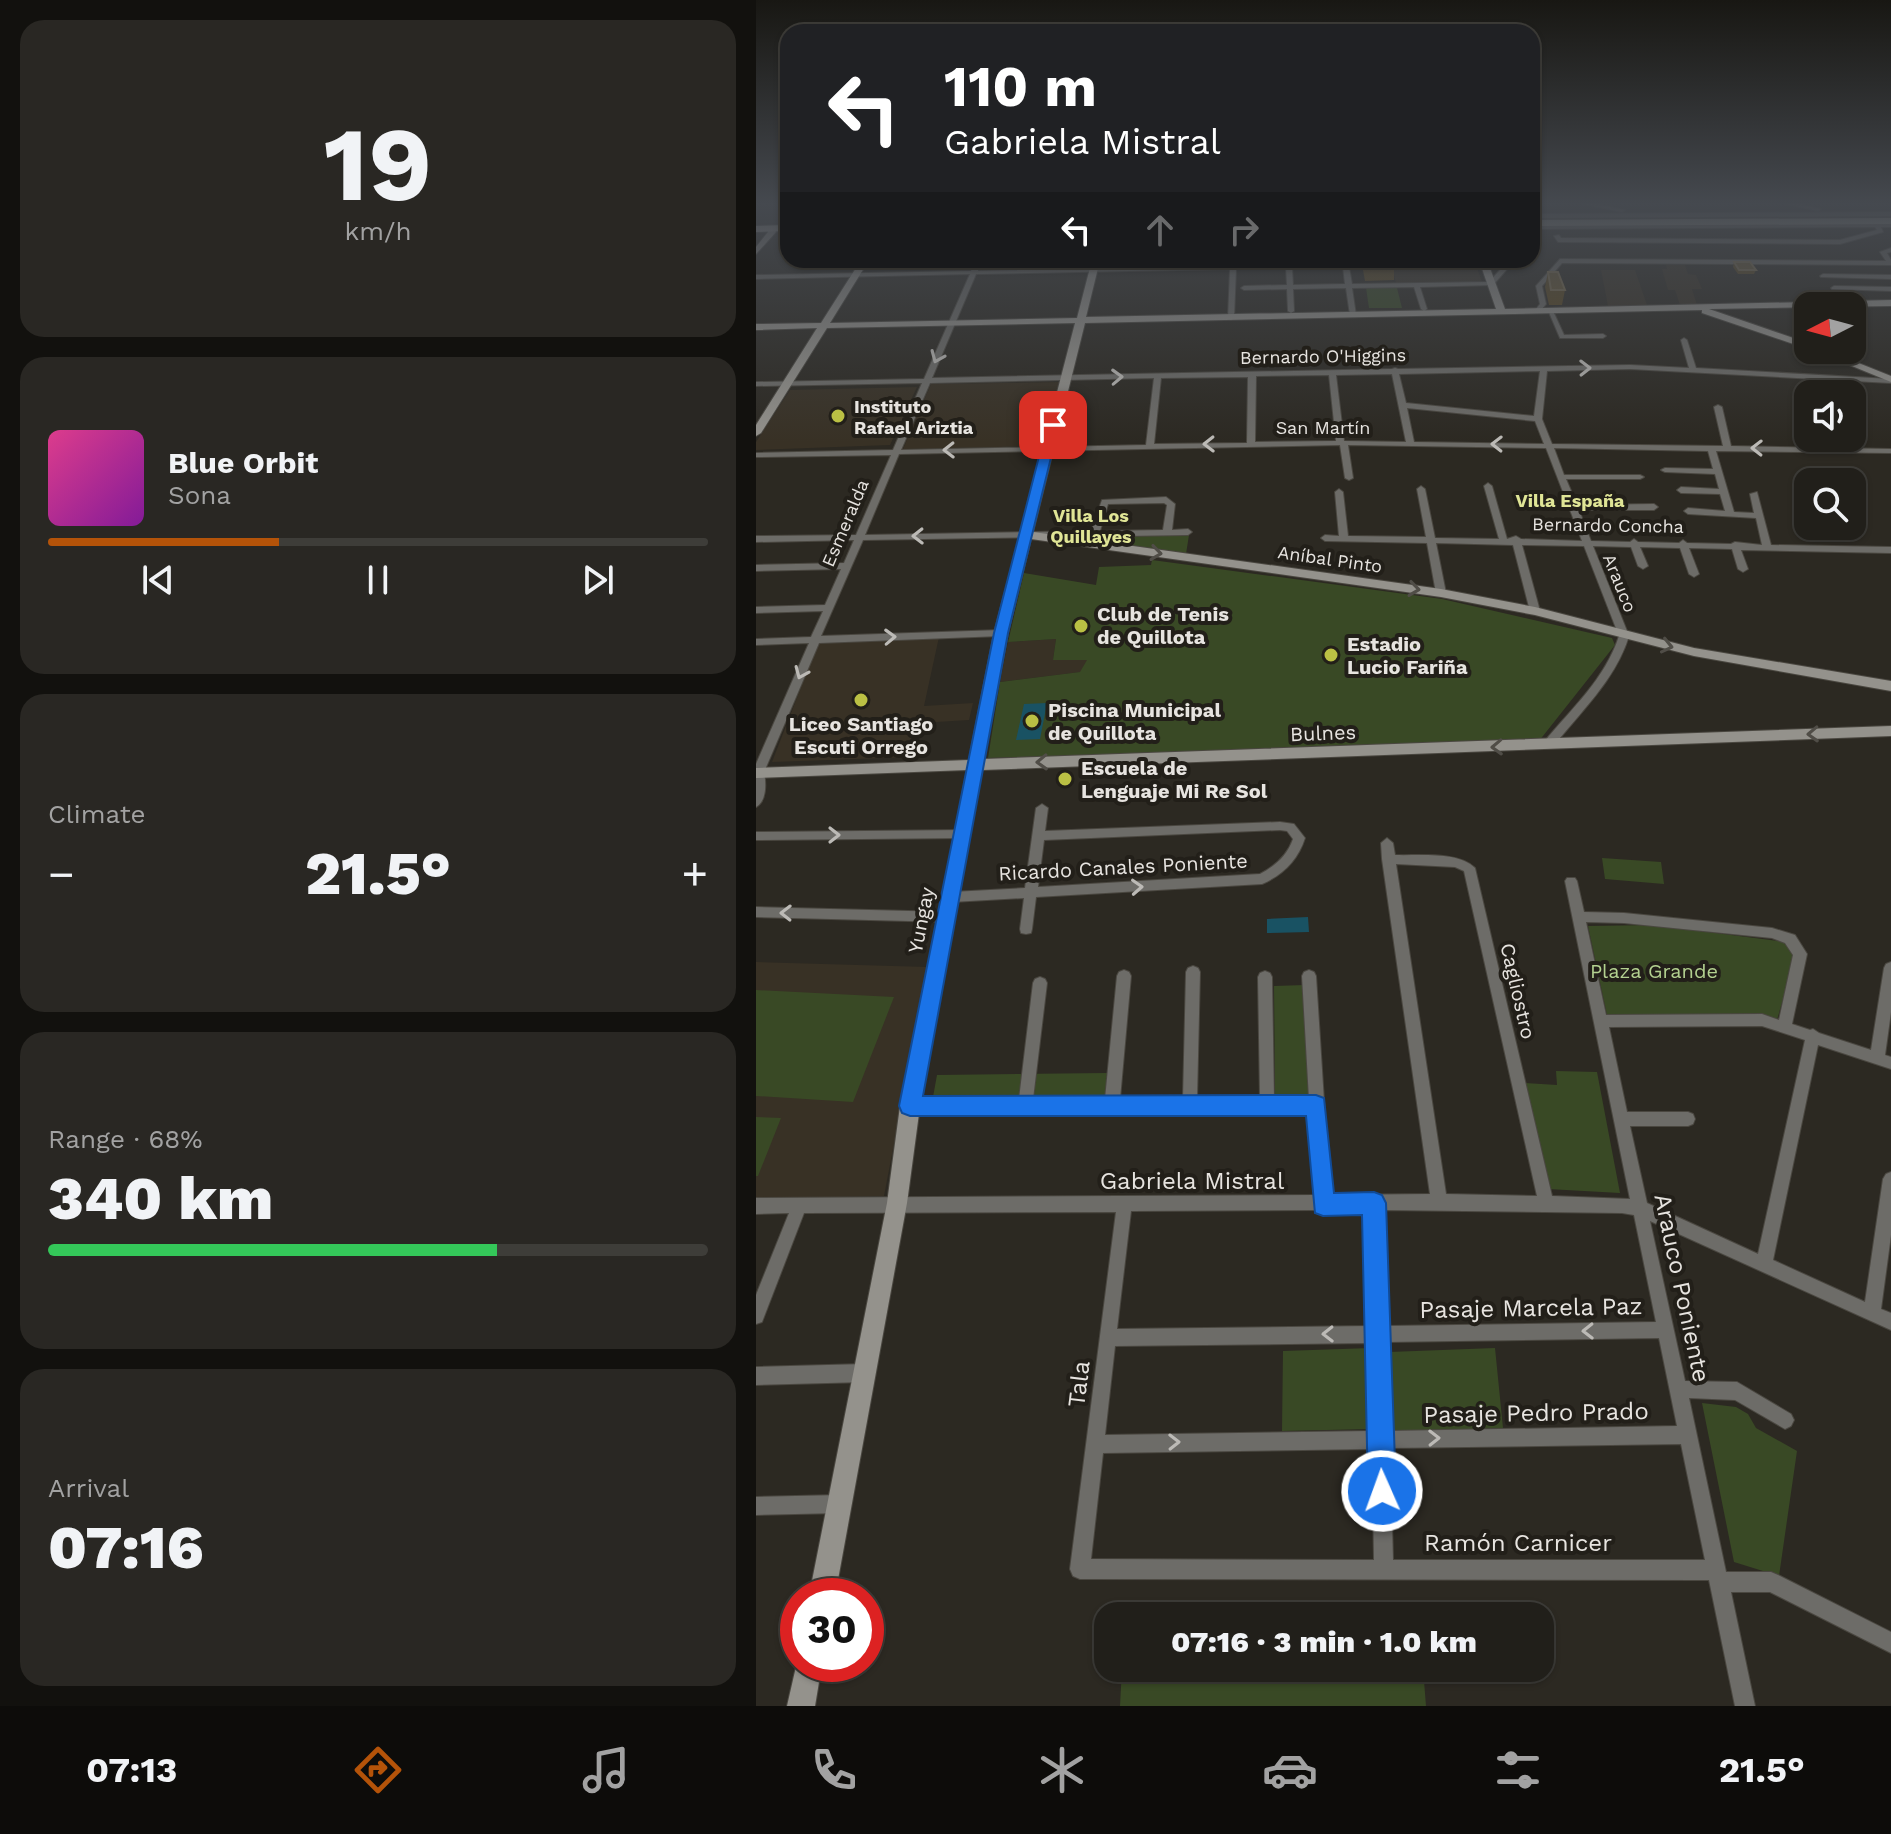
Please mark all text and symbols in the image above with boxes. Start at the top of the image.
text: 110 m [944,54,1097,120]
icon: left [812,56,916,160]
text: 19 [324,103,432,225]
text: Gabriela Mistral [944,121,1221,163]
icon: left [1054,208,1098,252]
icon: ahead [1138,208,1182,252]
icon: right [1222,208,1266,252]
text: km/h [345,216,411,246]
north arrow [1794,292,1866,364]
map controls [1794,292,1866,540]
street label: Bernardo O'Higgins [1240,344,1406,368]
one-way arrow [931,349,947,363]
one-way arrow [1579,359,1592,376]
one-way arrow [1111,368,1124,386]
button: sound [1794,380,1866,452]
pin [1019,391,1087,459]
place label: Instituto Rafael Ariztia [854,396,974,438]
icon: arrive [1031,403,1075,447]
marker: Instituto Rafael Ariztia [829,407,847,425]
street label: San Martín [1276,417,1370,438]
one-way arrow [1202,435,1215,453]
one-way arrow [1490,435,1503,453]
one-way arrow [1750,439,1763,457]
one-way arrow [942,441,955,458]
text: Blue Orbit [168,445,318,480]
button: search [1794,468,1866,540]
street label: Esmeralda [817,476,873,570]
text: Sona [168,480,231,510]
district label: Villa España [1515,490,1625,511]
district label: Villa Los Quillayes [1050,505,1132,547]
street label: Bernardo Concha [1532,513,1684,537]
one-way arrow [911,527,924,545]
street label: Aníbal Pinto [1276,541,1384,577]
one-way arrow [1149,544,1163,561]
street label: Arauco [1599,551,1641,615]
icon: previous [136,558,180,602]
icon: pause [356,558,400,602]
icon: next [576,558,620,602]
one-way arrow [1407,580,1420,597]
place label: Club de Tenis de Quillota [1097,602,1229,649]
marker: Club de Tenis de Quillota [1072,617,1090,635]
one-way arrow [884,629,897,646]
place label: Estadio Lucio Fariña [1347,632,1468,679]
one-way arrow [1660,637,1673,654]
marker: Estadio Lucio Fariña [1322,646,1340,664]
one-way arrow [795,665,811,679]
marker: Liceo Santiago Escuti Orrego [852,691,870,709]
place label: Piscina Municipal de Quillota [1048,698,1221,745]
place label: Liceo Santiago Escuti Orrego [789,712,933,759]
marker: Piscina Municipal de Quillota [1023,712,1041,730]
street label: Bulnes [1290,720,1356,746]
one-way arrow [1806,726,1819,743]
one-way arrow [1490,738,1503,755]
one-way arrow [1035,754,1048,771]
place label: Escuela de Lenguaje Mi Re Sol [1081,756,1268,803]
marker: Escuela de Lenguaje Mi Re Sol [1056,770,1074,788]
text: Climate [48,799,146,829]
one-way arrow [828,827,841,844]
text: 21.5° [305,838,451,909]
text: − [48,848,75,900]
text: + [681,848,708,900]
street label: Ricardo Canales Poniente [998,848,1248,886]
one-way arrow [1131,879,1144,896]
street label: Yungay [903,884,939,955]
one-way arrow [779,904,792,921]
street label: Cagliostro [1495,941,1541,1041]
park label: Plaza Grande [1590,959,1718,983]
text: Range · 68% [48,1124,203,1154]
text: 340 km [48,1163,273,1234]
street label: Gabriela Mistral [1100,1167,1285,1195]
street label: Arauco Poniente [1648,1191,1716,1385]
street label: Pasaje Marcela Paz [1419,1292,1643,1324]
one-way arrow [1581,1322,1594,1340]
one-way arrow [1321,1325,1334,1343]
street label: Tala [1062,1359,1096,1409]
street label: Pasaje Pedro Prado [1423,1397,1649,1429]
one-way arrow [1428,1429,1441,1447]
one-way arrow [1168,1434,1181,1451]
position arrow [1340,1449,1424,1533]
text: Arrival [48,1473,129,1503]
text: 07:16 [48,1512,204,1583]
street label: Ramón Carnicer [1424,1529,1612,1557]
speed limit sign: 30 [780,1578,884,1682]
text: 07:16 · 3 min · 1.0 km [1171,1624,1477,1659]
icon: directions [350,1742,406,1798]
icon: music [578,1742,634,1798]
icon: phone [806,1742,862,1798]
icon: climate [1034,1742,1090,1798]
icon: car [1262,1742,1318,1798]
icon: filters [1490,1742,1546,1798]
text: 07:13 [86,1749,177,1791]
text: 21.5° [1719,1749,1805,1791]

